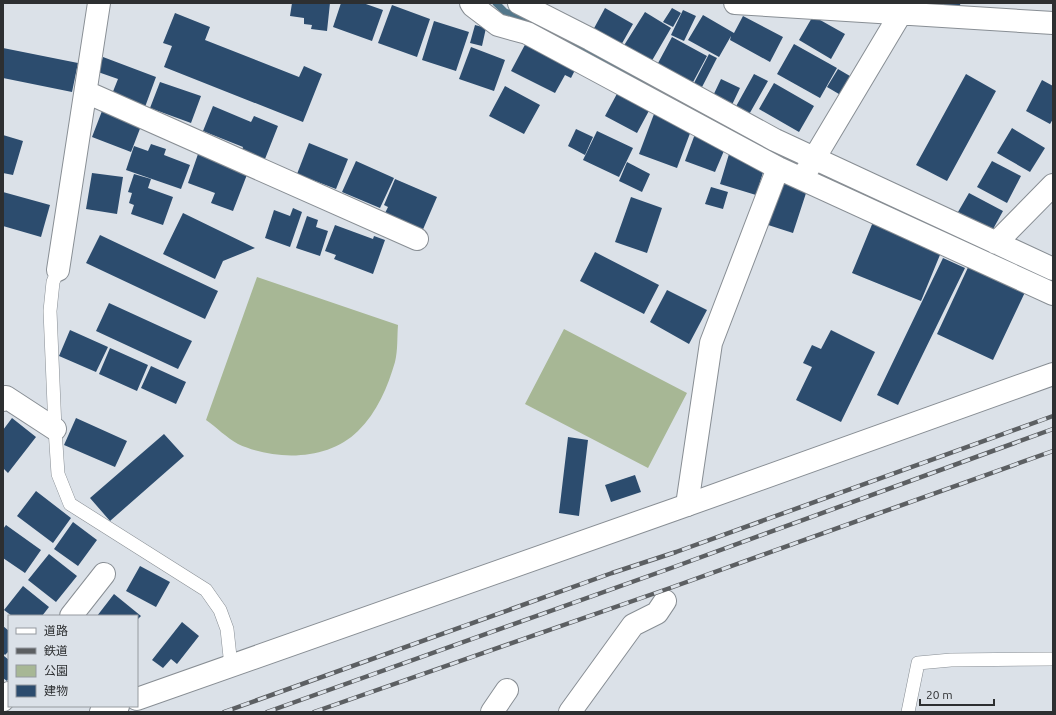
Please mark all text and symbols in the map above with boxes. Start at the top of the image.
legend [8,615,138,707]
text: 道路 [44,624,68,637]
text: 鉄道 [44,644,68,657]
text: 公園 [44,664,68,677]
scale bar [920,681,994,707]
text: 建物 [44,684,68,697]
text: 20 m [926,688,953,701]

